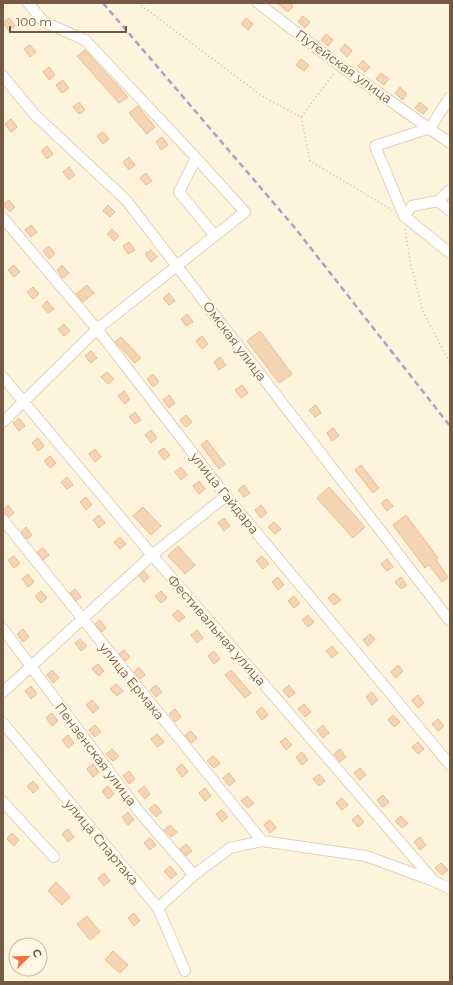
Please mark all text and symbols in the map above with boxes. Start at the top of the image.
scale bar [10,8,126,34]
text: 100 m [16,14,52,29]
street label: Путейская улица [293,26,395,106]
street label: Омская улица [200,298,270,384]
street label: улица Гайдара [187,448,263,537]
street label: Фестивальная улица [165,571,269,689]
street label: улица Ермака [95,639,168,723]
street label: Пензенская улица [52,699,140,809]
street label: улица Спартака [61,795,143,888]
north arrow [8,937,48,977]
text: С [29,947,45,960]

